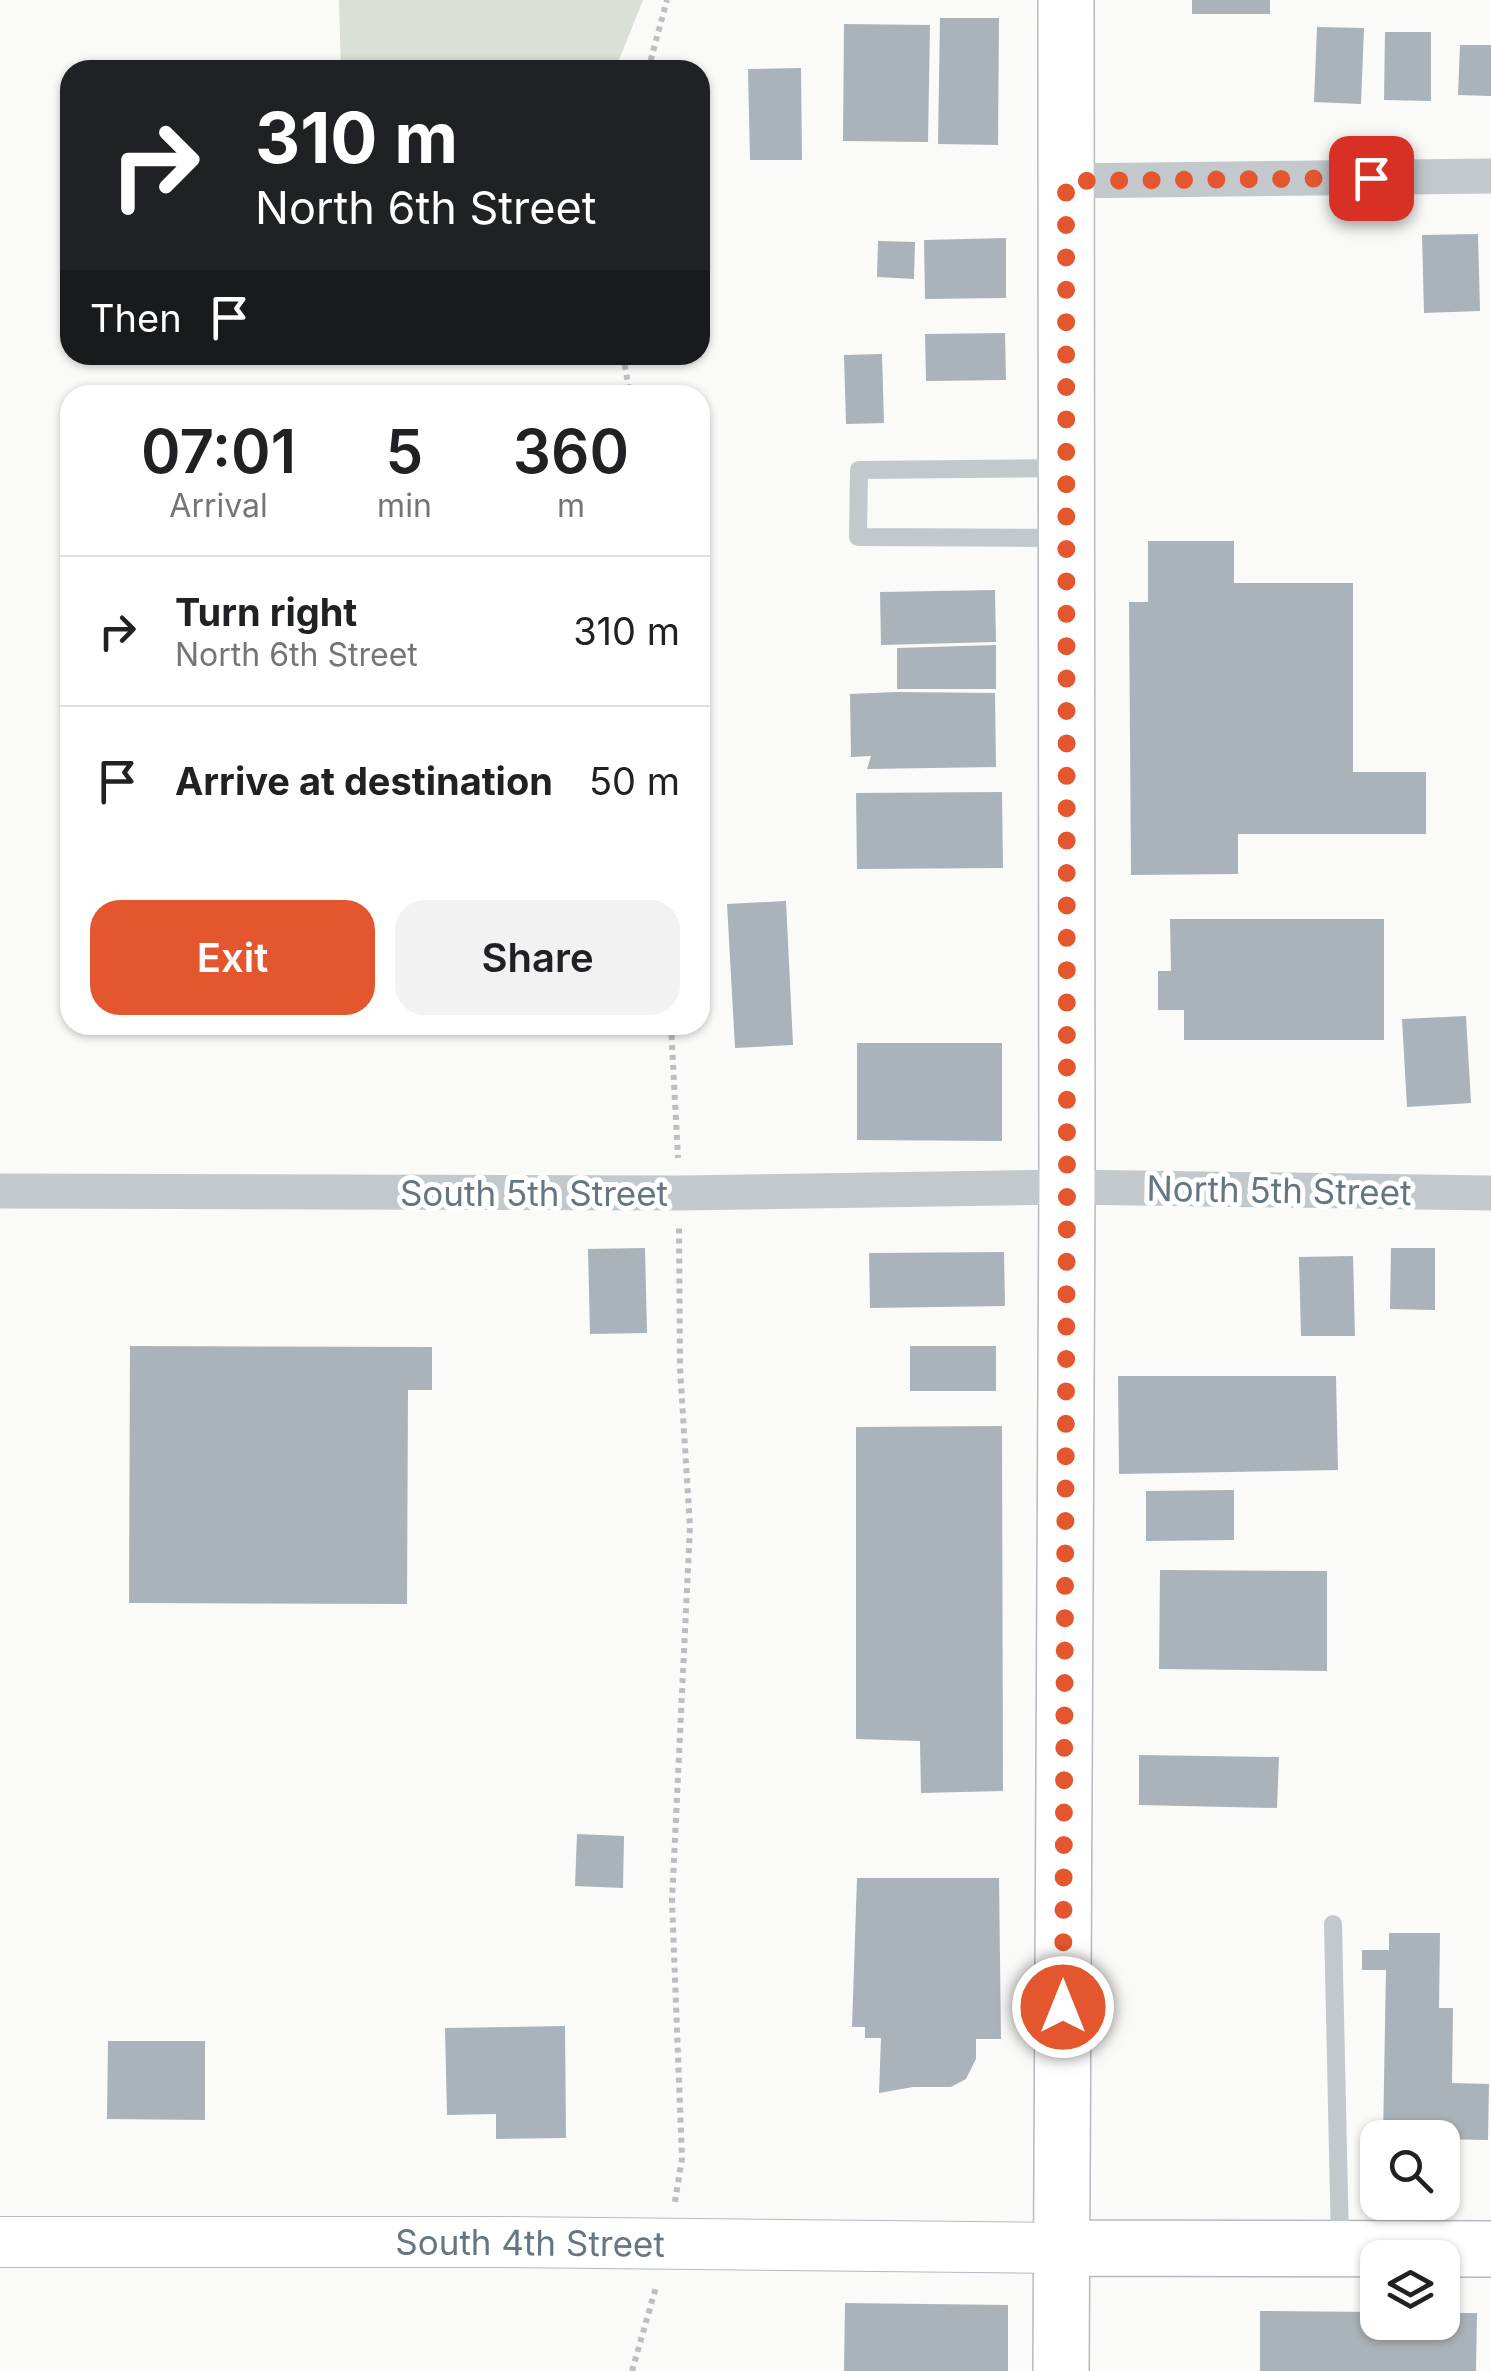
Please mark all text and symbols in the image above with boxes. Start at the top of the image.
text: 310 m [255,95,458,180]
icon: right [90,100,220,230]
pin [1329,136,1414,221]
icon: arrive [1344,151,1399,206]
text: North 6th Street [255,180,596,235]
icon: arrive [202,290,257,345]
text: Then [90,295,182,341]
text: 07:01 [141,415,296,487]
text: 5 [386,415,423,487]
text: 360 [513,415,629,487]
text: Arrival [169,486,268,525]
text: min [377,486,432,525]
text: m [557,486,585,525]
text: Turn right [175,589,357,635]
icon: right [90,604,145,659]
text: 310 m [573,608,680,654]
text: North 6th Street [175,635,418,674]
icon: arrive [90,754,145,809]
text: Arrive at destination [175,758,553,804]
text: 50 m [589,758,680,804]
button: Exit [90,900,375,1015]
button: Share [395,900,680,1015]
street label: North 5th Street [1146,1167,1412,1213]
street label: South 5th Street [400,1172,668,1214]
position arrow [1011,1955,1115,2059]
map controls [1360,2120,1460,2340]
button: search [1360,2120,1460,2220]
street label: South 4th Street [395,2221,665,2265]
button: layers [1360,2240,1460,2340]

